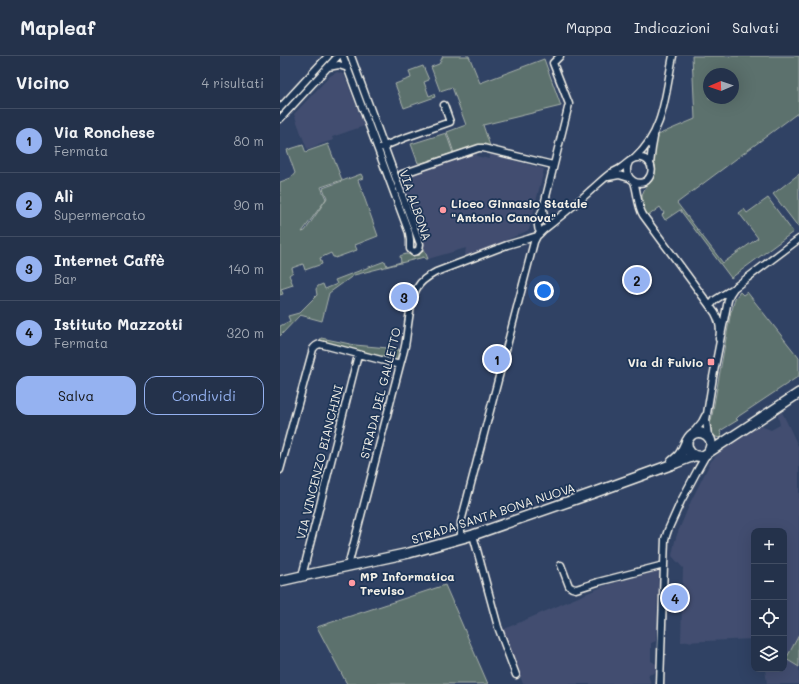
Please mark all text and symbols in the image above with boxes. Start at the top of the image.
text: Mapleaf [20,15,95,40]
text: Mappa [566,18,612,37]
text: Indicazioni [634,18,710,37]
text: Salvati [732,18,779,37]
north arrow [703,68,739,104]
text: Vicino [16,71,69,93]
text: 4 risultati [201,74,264,91]
text: Via Ronchese [54,122,155,142]
text: 1 [26,132,32,149]
text: 80 m [234,132,264,149]
text: Fermata [54,142,108,159]
street label: VIA ALBONA [396,167,436,243]
text: Alì [54,186,74,206]
place label: Liceo Ginnasio Statale "Antonio Canova" [451,195,587,225]
text: 2 [25,196,33,213]
text: 90 m [234,196,264,213]
marker: Liceo Ginnasio Statale "Antonio Canova" [438,205,448,215]
text: Supermercato [54,206,145,223]
text: Internet Caffè [54,250,165,270]
text: 3 [25,260,33,277]
text: 140 m [228,260,264,277]
pin: 2 [624,265,650,295]
text: Bar [54,270,77,287]
your location [534,281,554,301]
pin: 3 [391,282,417,312]
text: Istituto Mazzotti [54,314,183,334]
text: 4 [25,324,33,341]
text: 320 m [227,324,264,341]
street label: STRADA DEL GALLETTO [356,326,404,460]
text: Fermata [54,334,108,351]
pin: 1 [484,344,510,374]
place label: Via di Fulvio [628,354,703,370]
marker: Via di Fulvio [706,357,716,367]
button: Salva [16,376,136,415]
button: Condividi [144,376,264,415]
street label: VIA VINCENZO BIANCHINI [292,383,346,541]
street label: STRADA SANTA BONA NUOVA [409,479,577,547]
map controls [751,528,787,672]
button: + [751,528,787,564]
button: − [751,564,787,600]
place label: MP Informatica Treviso [360,568,455,598]
marker: MP Informatica Treviso [347,578,357,588]
pin: 4 [662,583,688,613]
button: locate [751,600,787,636]
button: layers [751,636,787,672]

